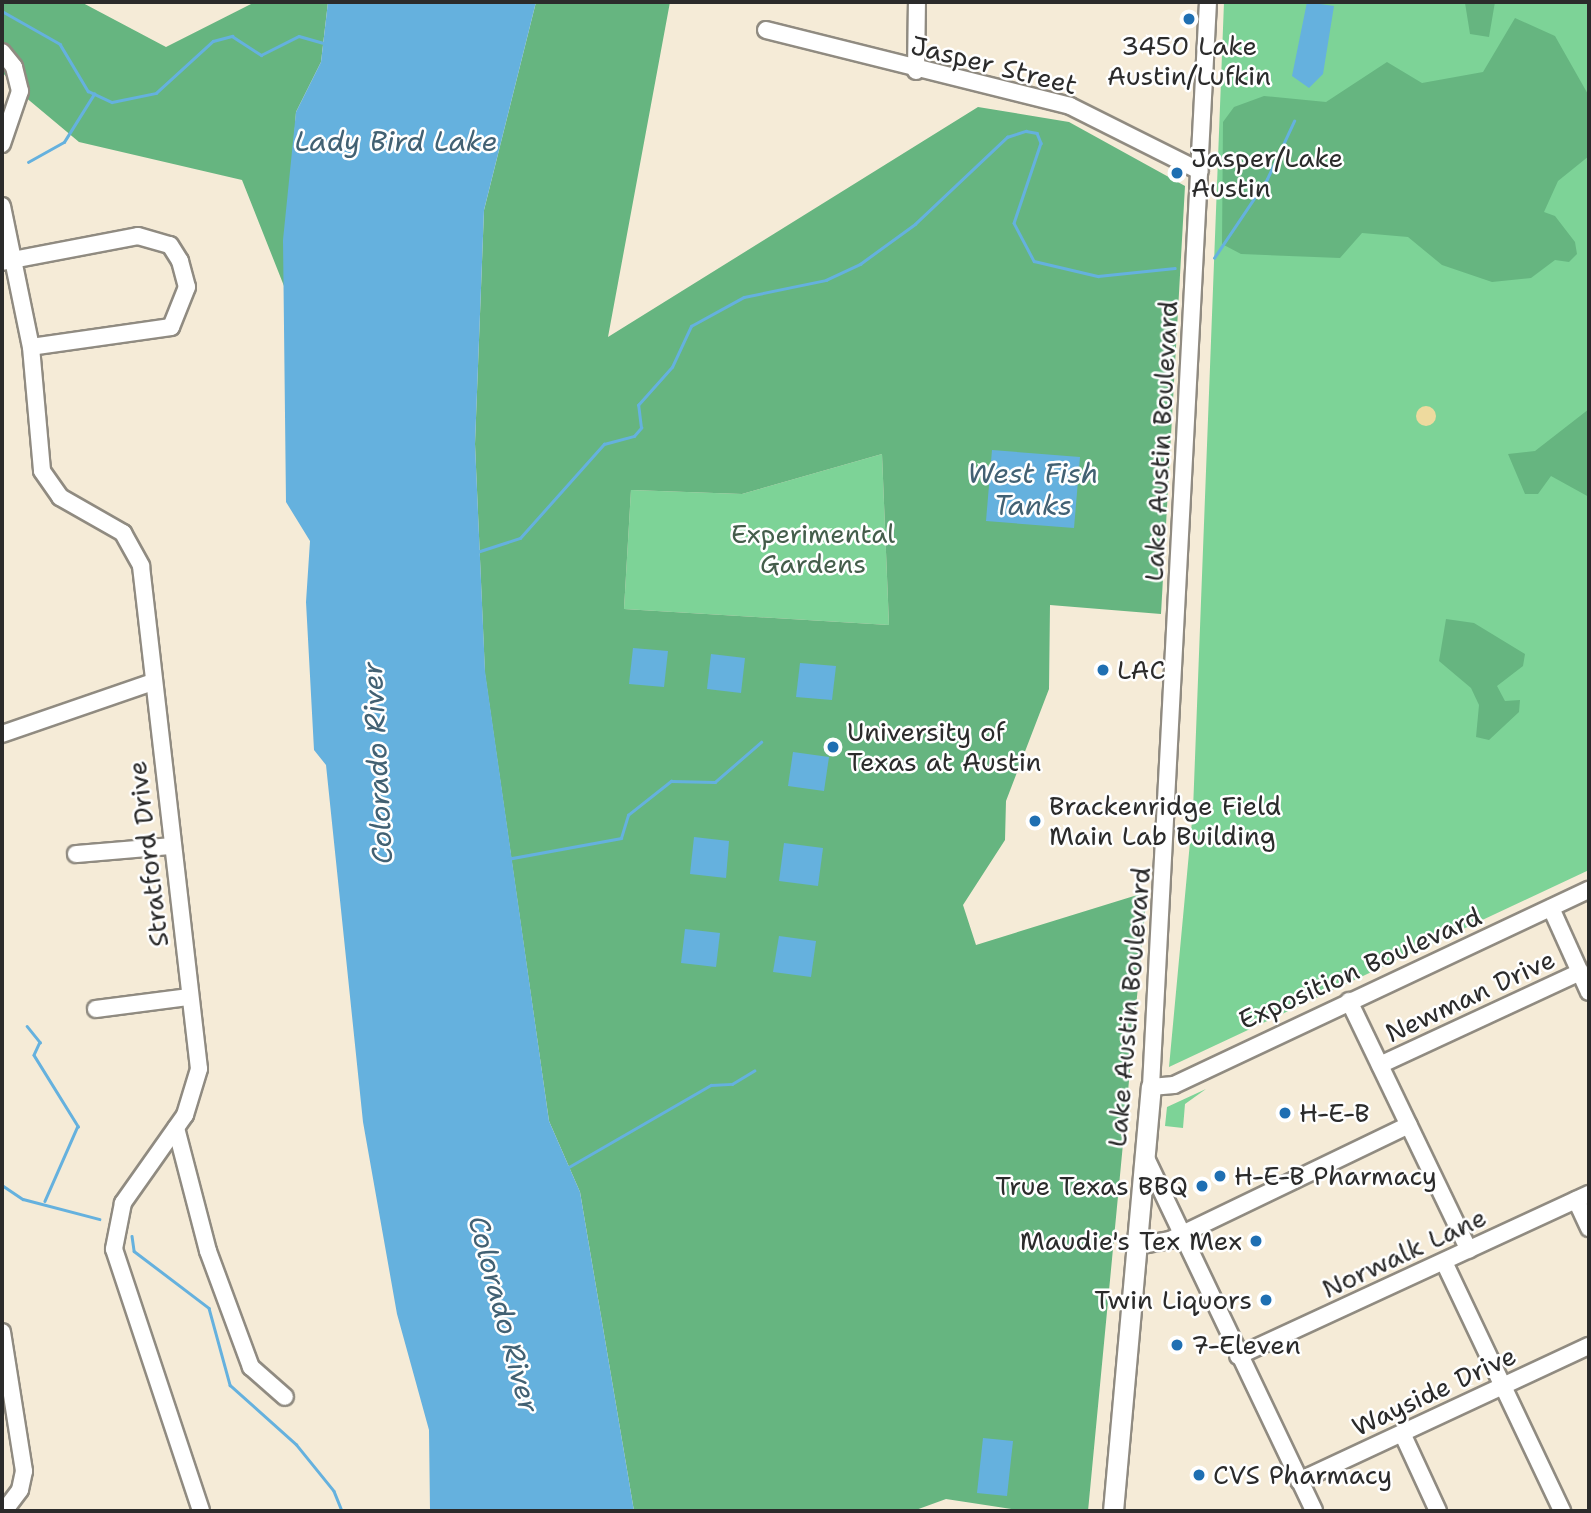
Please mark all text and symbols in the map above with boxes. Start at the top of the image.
marker: 3450 Lake Austin/Lufkin [1181,11,1197,27]
street label: Jasper Street [908,29,1080,101]
place label: 3450 Lake Austin/Lufkin [1107,30,1271,92]
water label: Lady Bird Lake [294,124,498,158]
place label: Jasper/Lake Austin [1191,142,1343,204]
marker: Jasper/Lake Austin [1169,165,1185,181]
street label: Lake Austin Boulevard [1138,300,1184,582]
water label: West Fish Tanks [967,456,1099,522]
park label: Experimental Gardens [731,518,895,580]
place label: LAC [1117,654,1165,686]
water label: Colorado River [355,661,399,865]
marker: LAC [1095,662,1111,678]
place label: University of Texas at Austin [847,716,1042,778]
marker: University of Texas at Austin [825,739,841,755]
street label: Stratford Drive [121,759,175,949]
place label: Brackenridge Field Main Lab Building [1049,790,1281,852]
marker: Brackenridge Field Main Lab Building [1027,813,1043,829]
street label: Lake Austin Boulevard [1101,866,1157,1148]
street label: Exposition Boulevard [1234,900,1486,1036]
street label: Newman Drive [1380,943,1560,1049]
place label: H-E-B [1299,1097,1369,1129]
marker: H-E-B [1277,1105,1293,1121]
place label: H-E-B Pharmacy [1234,1160,1437,1192]
marker: H-E-B Pharmacy [1212,1168,1228,1184]
place label: True Texas BBQ [995,1170,1188,1202]
marker: True Texas BBQ [1194,1178,1210,1194]
street label: Norwalk Lane [1317,1201,1491,1305]
water label: Colorado River [462,1212,546,1416]
place label: Maudie's Tex Mex [1020,1225,1242,1257]
marker: Maudie's Tex Mex [1248,1233,1264,1249]
place label: Twin Liquors [1094,1284,1252,1316]
marker: Twin Liquors [1258,1292,1274,1308]
place label: 7-Eleven [1191,1329,1301,1361]
marker: 7-Eleven [1169,1337,1185,1353]
street label: Wayside Drive [1347,1339,1521,1443]
place label: CVS Pharmacy [1213,1459,1392,1491]
marker: CVS Pharmacy [1191,1467,1207,1483]

